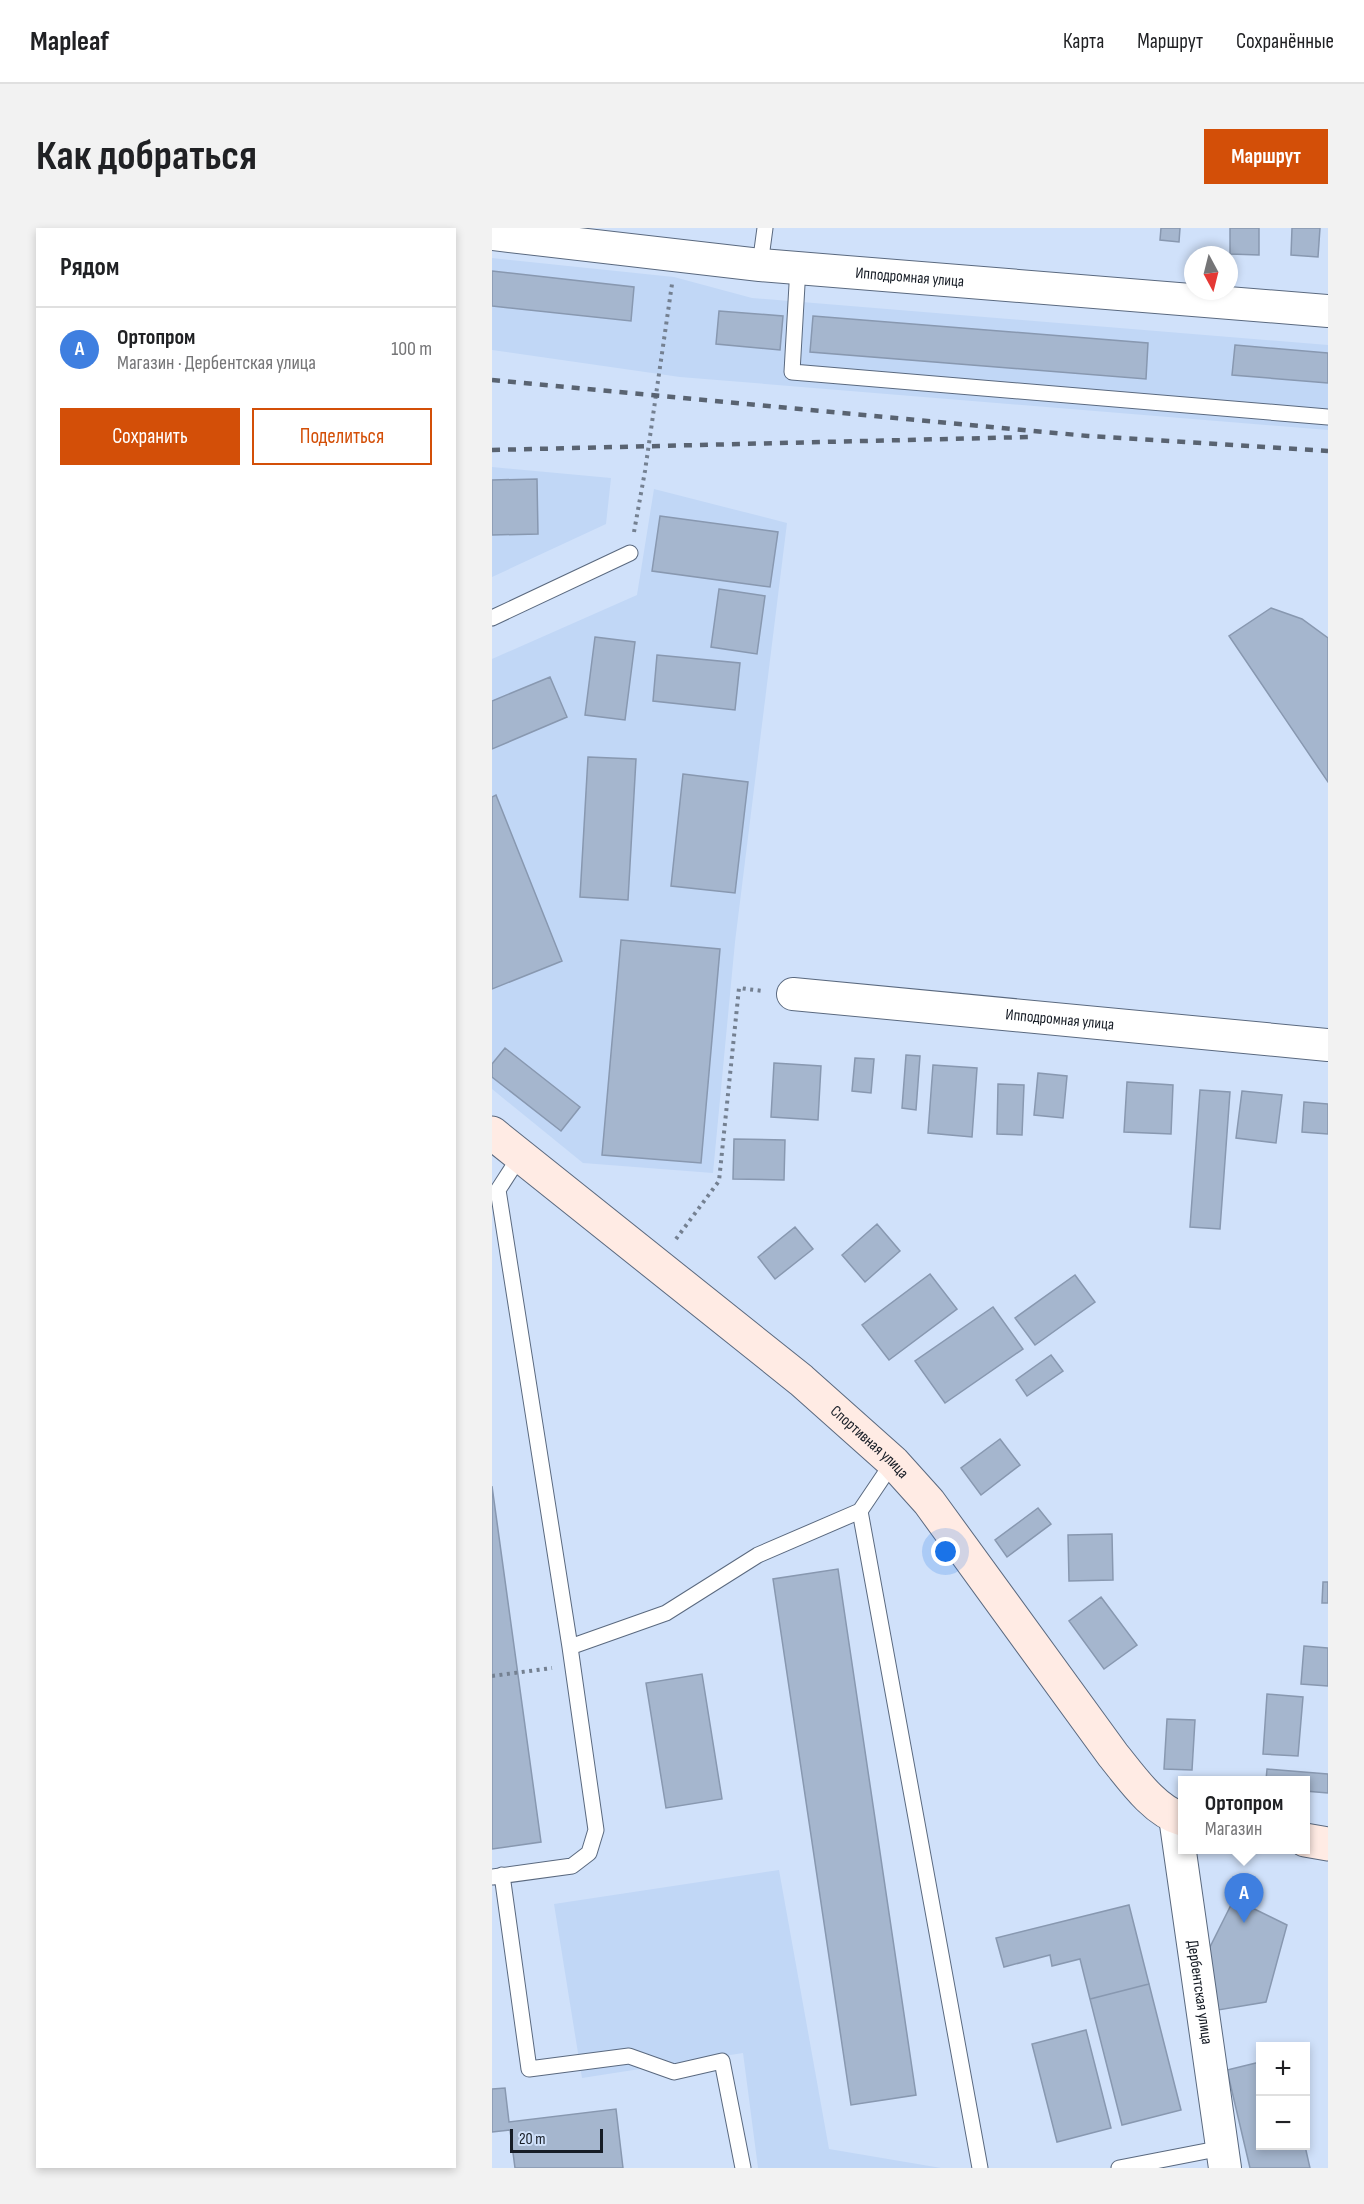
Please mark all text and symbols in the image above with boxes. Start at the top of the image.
text: Mapleaf [30,25,109,58]
text: Карта [1063,29,1104,54]
text: Маршрут [1137,29,1203,54]
text: Сохранённые [1236,29,1334,54]
button: Маршрут [1204,129,1328,184]
text: Как добраться [36,131,257,182]
north arrow [1184,246,1238,300]
text: Рядом [60,252,119,283]
street label: Ипподромная улица [855,263,965,291]
text: Ортопром [117,324,195,351]
text: A [75,337,84,361]
text: 100 m [391,337,432,361]
text: Магазин · Дербентская улица [117,351,316,375]
button: Сохранить [60,408,240,465]
button: Поделиться [252,408,432,465]
street label: Ипподромная улица [1005,1005,1115,1034]
street label: Спортивная улица [827,1401,913,1482]
your location [931,1537,960,1566]
popup [1178,1776,1310,1854]
text: Ортопром [1205,1790,1283,1817]
text: Магазин [1205,1817,1262,1841]
pin: A [1224,1874,1263,1923]
street label: Дербентская улица [1183,1939,1217,2046]
map controls [1256,2042,1310,2150]
button: + [1256,2042,1310,2096]
button: − [1256,2096,1310,2150]
scale bar [510,2126,603,2154]
text: 20 m [519,2130,546,2149]

